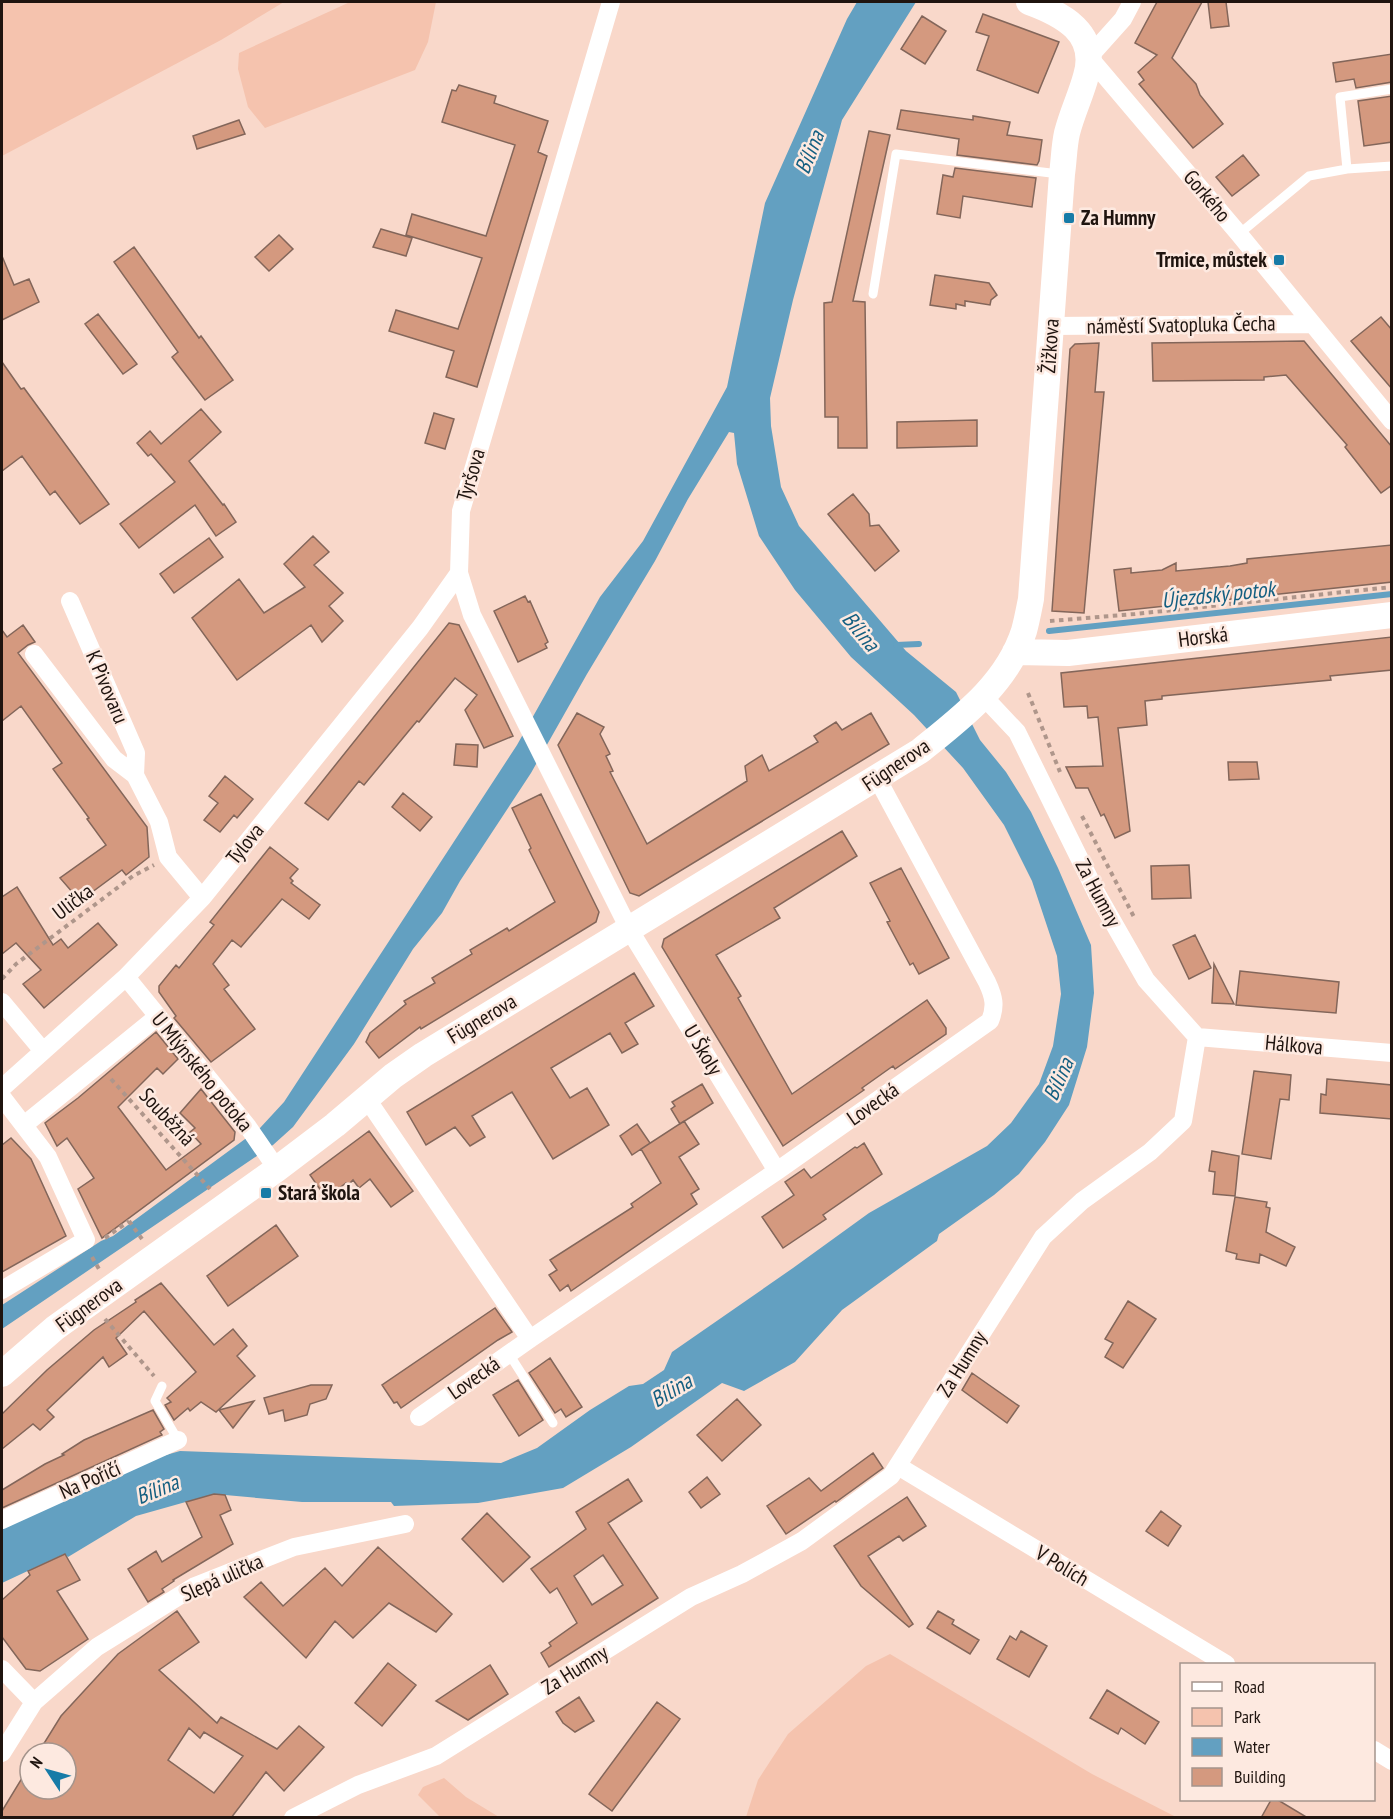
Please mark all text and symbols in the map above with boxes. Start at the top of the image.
water label: Bílina [788,125,831,177]
street label: Gorkého [1178,164,1237,227]
place label: Za Humny [1081,204,1156,231]
marker: Za Humny [1062,211,1076,225]
place label: Trmice, můstek [1156,246,1267,273]
marker: Trmice, můstek [1272,253,1286,267]
street label: náměstí Svatopluka Čecha [1086,309,1276,340]
street label: Žižkova [1034,318,1065,374]
street label: Tyršova [450,445,491,504]
water label: Újezdský potok [1160,574,1279,614]
water label: Bílina [836,605,886,658]
street label: Horská [1177,620,1229,653]
street label: K Pivovaru [80,646,135,727]
street label: Fügnerova [857,732,935,797]
street label: Tylova [220,818,269,870]
street label: Za Humny [1069,854,1128,931]
street label: Ulička [47,877,99,926]
street label: Fügnerova [442,987,521,1050]
street label: U Mlýnského potoka [146,1006,259,1137]
street label: U Školy [678,1020,729,1080]
street label: Hálkova [1264,1029,1324,1060]
water label: Bílina [1036,1052,1080,1105]
street label: Lovecká [841,1076,904,1131]
street label: Souběžná [134,1082,201,1151]
place label: Stará škola [278,1179,360,1206]
marker: Stará škola [259,1186,273,1200]
street label: Fügnerova [50,1271,127,1338]
street label: Za Humny [931,1326,992,1402]
street label: Lovecká [442,1350,505,1405]
water label: Bílina [645,1366,698,1413]
street label: Na Poříčí [55,1454,125,1505]
water label: Bílina [132,1467,184,1510]
street label: V Polích [1030,1539,1094,1592]
street label: Slepá ulička [177,1547,267,1608]
street label: Za Humny [537,1639,613,1700]
legend [1180,1663,1375,1801]
text: Road [1234,1675,1265,1698]
text: Park [1234,1705,1261,1728]
text: Water [1234,1735,1270,1758]
north arrow [18,1741,78,1801]
text: N [25,1753,46,1772]
text: Building [1234,1765,1286,1788]

